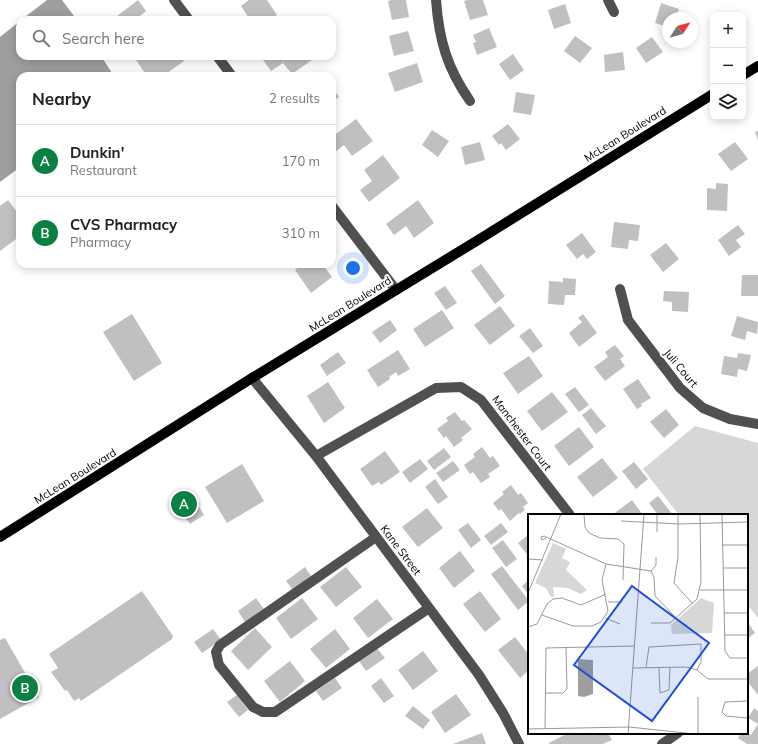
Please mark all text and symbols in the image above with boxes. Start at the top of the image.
north arrow [662,12,698,48]
map controls [710,12,746,120]
button: + [710,12,746,48]
search box [16,16,336,60]
icon: search [30,27,52,49]
text: Search here [62,29,144,48]
button: − [710,48,746,84]
button: layers [710,84,746,120]
text: Nearby [32,88,91,109]
text: 2 results [269,90,320,106]
street label: McLean Boulevard [581,103,669,165]
text: Dunkin' [70,143,124,162]
text: A [40,153,50,169]
text: 170 m [282,153,320,169]
text: Restaurant [70,162,137,178]
text: CVS Pharmacy [70,215,177,234]
text: B [41,225,49,241]
text: 310 m [282,225,320,241]
text: Pharmacy [70,234,131,250]
your location [343,258,363,278]
street label: McLean Boulevard [306,273,394,335]
street label: Juli Court [661,346,701,390]
street label: Manchester Court [489,393,555,473]
street label: McLean Boulevard [31,445,119,507]
pin: A [171,489,197,519]
inset map [528,514,748,734]
street label: Kane Street [378,522,425,578]
pin: B [12,673,38,703]

